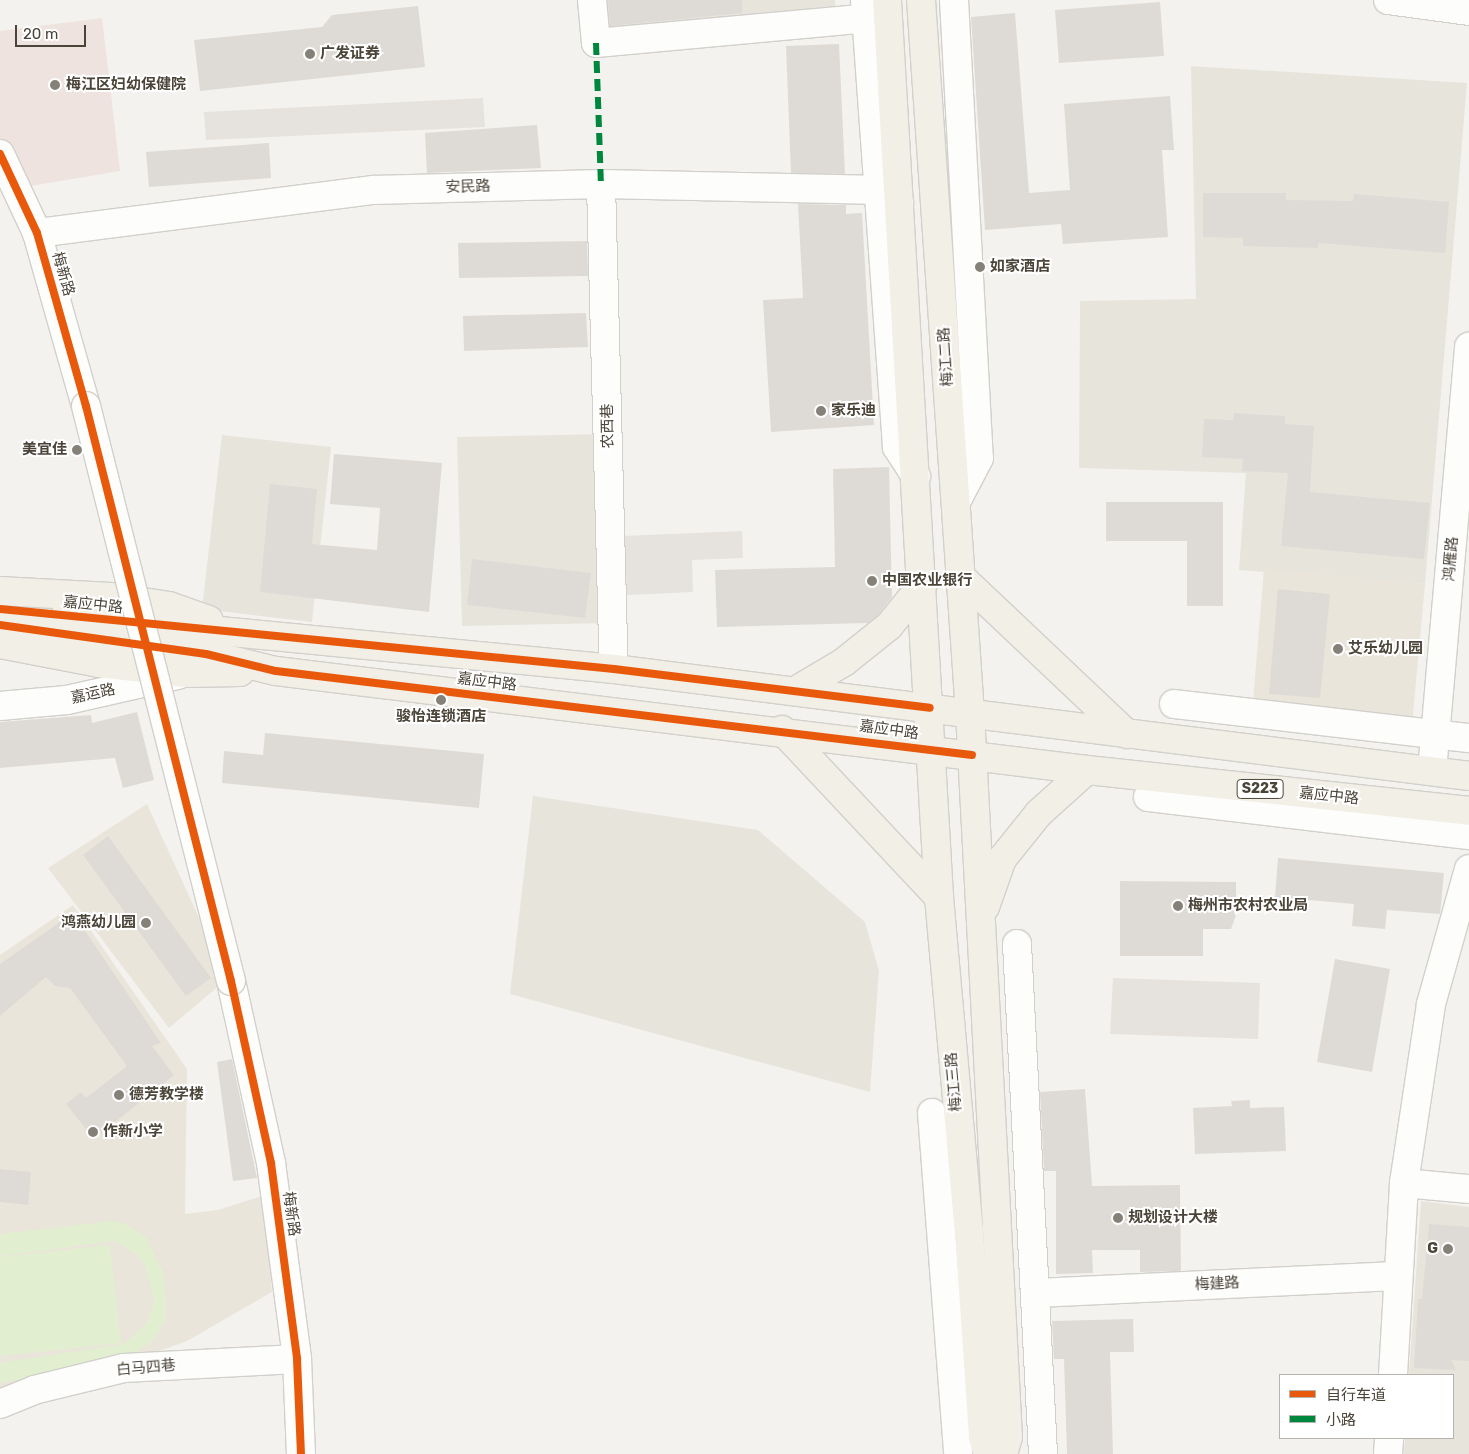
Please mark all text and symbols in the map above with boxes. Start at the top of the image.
scale bar [18,15,89,47]
text: 20 m [23,25,58,43]
place label: 广发证券 [320,45,380,63]
marker: 广发证券 [304,48,316,60]
place label: 梅江区妇幼保健院 [66,76,186,94]
marker: 梅江区妇幼保健院 [48,78,62,92]
street label: 安民路 [445,177,491,197]
street label: 梅新路 [48,250,78,298]
place label: 如家酒店 [990,258,1050,276]
marker: 如家酒店 [974,261,986,273]
street label: 梅江二路 [935,326,957,388]
place label: 家乐迪 [831,402,876,420]
street label: 农西巷 [599,403,617,449]
marker: 家乐迪 [815,405,827,417]
place label: 美宜佳 [22,441,67,459]
marker: 美宜佳 [71,444,83,456]
street label: 鸿雁路 [1440,536,1462,582]
place label: 中国农业银行 [882,572,972,590]
marker: 中国农业银行 [866,575,878,587]
street label: 嘉应中路 [62,593,124,617]
place label: 艾乐幼儿园 [1348,640,1423,658]
marker: 艾乐幼儿园 [1332,643,1344,655]
street label: 嘉应中路 [456,669,518,695]
street label: 嘉运路 [69,681,117,707]
marker: 骏怡连锁酒店 [435,694,447,706]
place label: 骏怡连锁酒店 [396,708,486,726]
street label: 嘉应中路 [858,717,920,743]
road number: S223 [1236,778,1284,801]
street label: 嘉应中路 [1298,784,1360,808]
place label: 梅州市农村农业局 [1188,897,1308,915]
marker: 梅州市农村农业局 [1172,900,1184,912]
place label: 鸿燕幼儿园 [61,914,136,932]
marker: 鸿燕幼儿园 [140,917,152,929]
street label: 梅江三路 [942,1051,966,1113]
place label: 德芳教学楼 [129,1086,204,1104]
marker: 德芳教学楼 [113,1089,125,1101]
place label: 作新小学 [103,1123,163,1141]
marker: 作新小学 [87,1126,99,1138]
street label: 梅新路 [279,1190,303,1238]
place label: 规划设计大楼 [1128,1209,1218,1227]
marker: 规划设计大楼 [1112,1212,1124,1224]
place label: G [1427,1240,1438,1258]
marker: G [1442,1243,1454,1255]
street label: 梅建路 [1194,1274,1240,1294]
street label: 白马四巷 [115,1356,177,1380]
legend [1279,1374,1454,1439]
text: 自行车道 [1326,1386,1386,1404]
text: 小路 [1326,1411,1356,1429]

